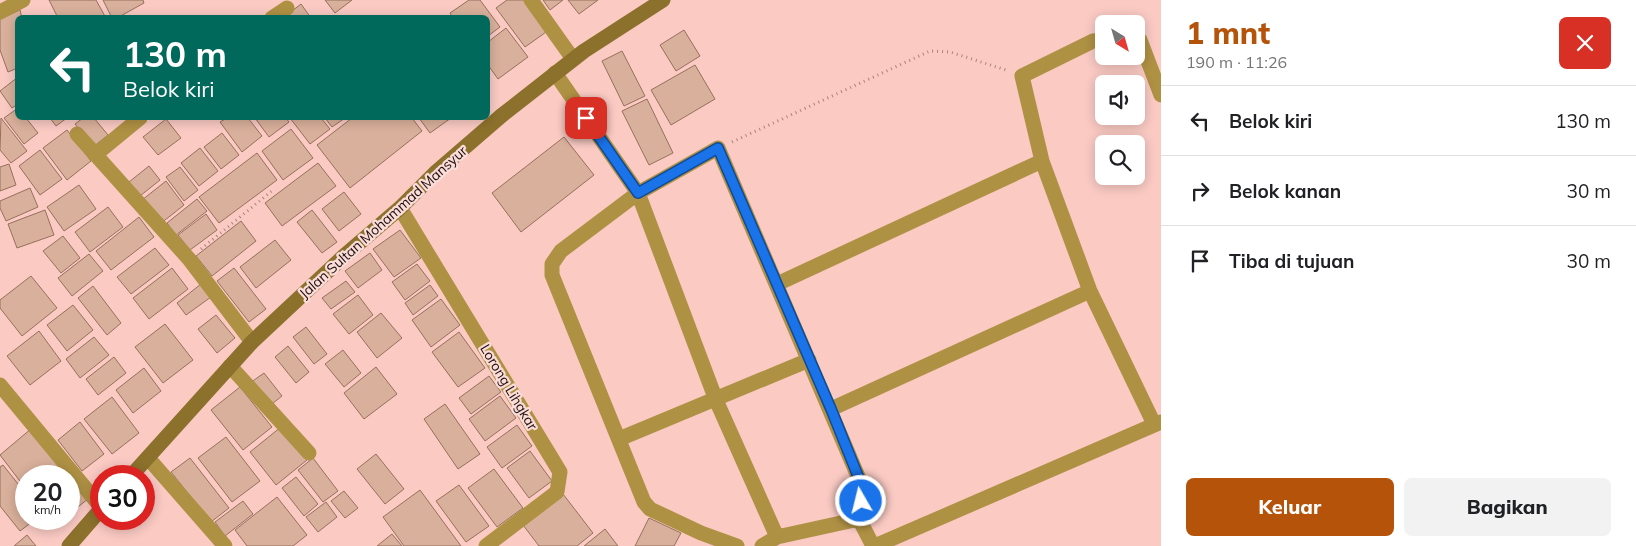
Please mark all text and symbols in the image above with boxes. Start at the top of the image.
text: 1 mnt [1186,14,1270,52]
north arrow [1095,15,1145,65]
map controls [1095,15,1145,185]
button: close [1559,17,1611,69]
text: 130 m [123,32,227,76]
icon: left [40,35,105,100]
text: 190 m · 11:26 [1186,52,1287,72]
text: Belok kiri [123,75,215,103]
button: sound [1095,75,1145,125]
pin [565,97,607,139]
icon: arrive [572,104,600,132]
icon: left [1186,107,1214,135]
text: Belok kiri [1229,109,1312,133]
text: 130 m [1555,109,1611,133]
button: search [1095,135,1145,185]
street label: Jalan Sultan Mohammad Mansyur [295,141,471,302]
icon: right [1186,177,1214,205]
text: Belok kanan [1229,179,1341,203]
text: 30 m [1567,179,1611,203]
icon: arrive [1186,247,1214,275]
text: Tiba di tujuan [1229,249,1354,273]
text: 30 m [1567,249,1611,273]
street label: Lorong Lihgkar [476,341,542,434]
speed limit sign: 30 [90,465,155,530]
position arrow [834,474,886,526]
text: 20 [32,476,63,507]
button: Keluar [1186,478,1394,536]
button: Bagikan [1404,478,1611,536]
text: km/h [34,502,61,517]

